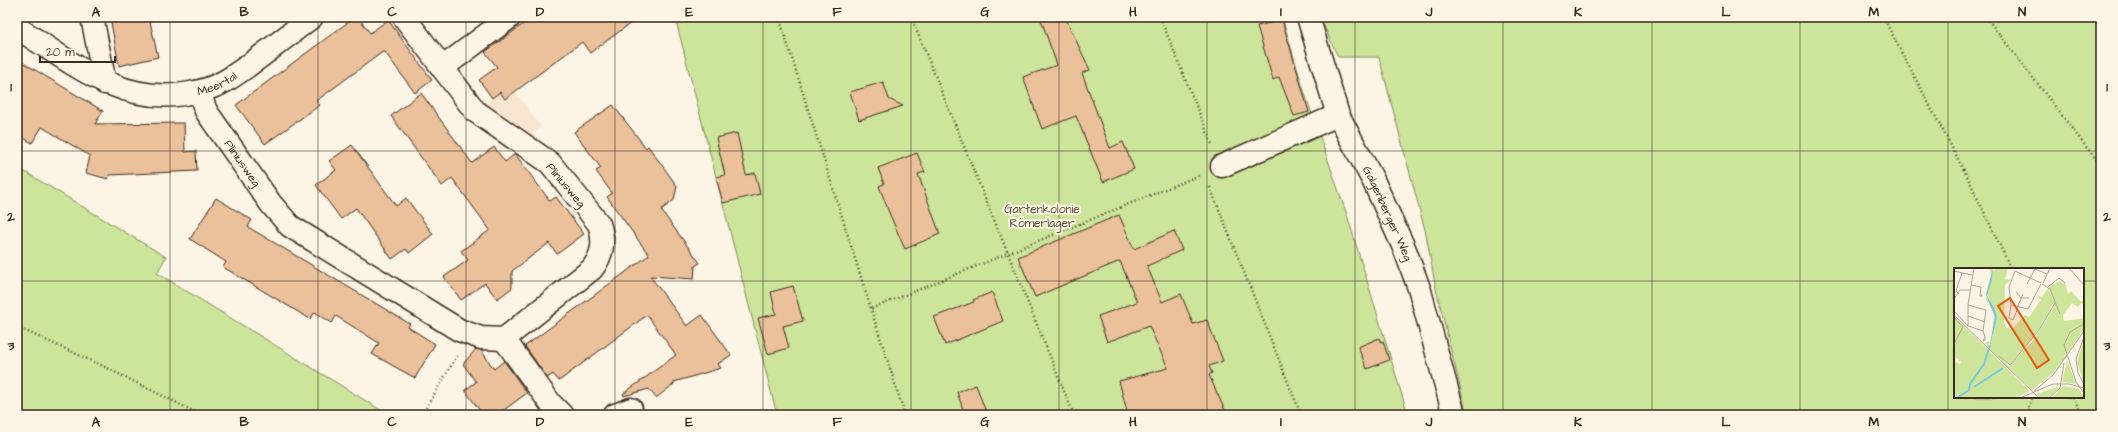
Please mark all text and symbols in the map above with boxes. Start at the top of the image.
text: A [92,3,101,21]
text: B [239,3,249,21]
text: C [387,3,397,21]
text: D [536,3,545,21]
text: E [685,3,693,21]
text: F [832,3,842,21]
text: G [980,3,990,21]
text: H [1129,3,1137,21]
text: I [1280,3,1282,21]
text: J [1425,3,1433,21]
text: K [1574,3,1582,21]
text: L [1721,3,1731,21]
text: M [1869,3,1880,21]
text: N [2018,3,2026,21]
scale bar [40,38,115,64]
text: 20 m [46,44,75,61]
street label: Meertal [195,68,241,100]
text: 1 [10,78,12,96]
text: 1 [2106,78,2108,96]
street label: Pliniusweg [220,137,264,191]
street label: Pliniusweg [541,159,589,212]
street label: Galgenberger Weg [1358,163,1416,264]
park label: Gartenkolonie Römerlager [1004,201,1080,233]
text: 2 [6,208,15,226]
text: 2 [2102,208,2111,226]
inset map [1954,268,2084,398]
text: 3 [7,337,15,355]
text: 3 [2103,337,2111,355]
text: A [92,413,101,431]
text: B [239,413,249,431]
text: C [387,413,397,431]
text: D [536,413,545,431]
text: E [685,413,693,431]
text: F [832,413,842,431]
text: G [980,413,990,431]
text: H [1129,413,1137,431]
text: I [1280,413,1282,431]
text: J [1425,413,1433,431]
text: K [1574,413,1582,431]
text: L [1721,413,1731,431]
text: M [1869,413,1880,431]
text: N [2018,413,2026,431]

